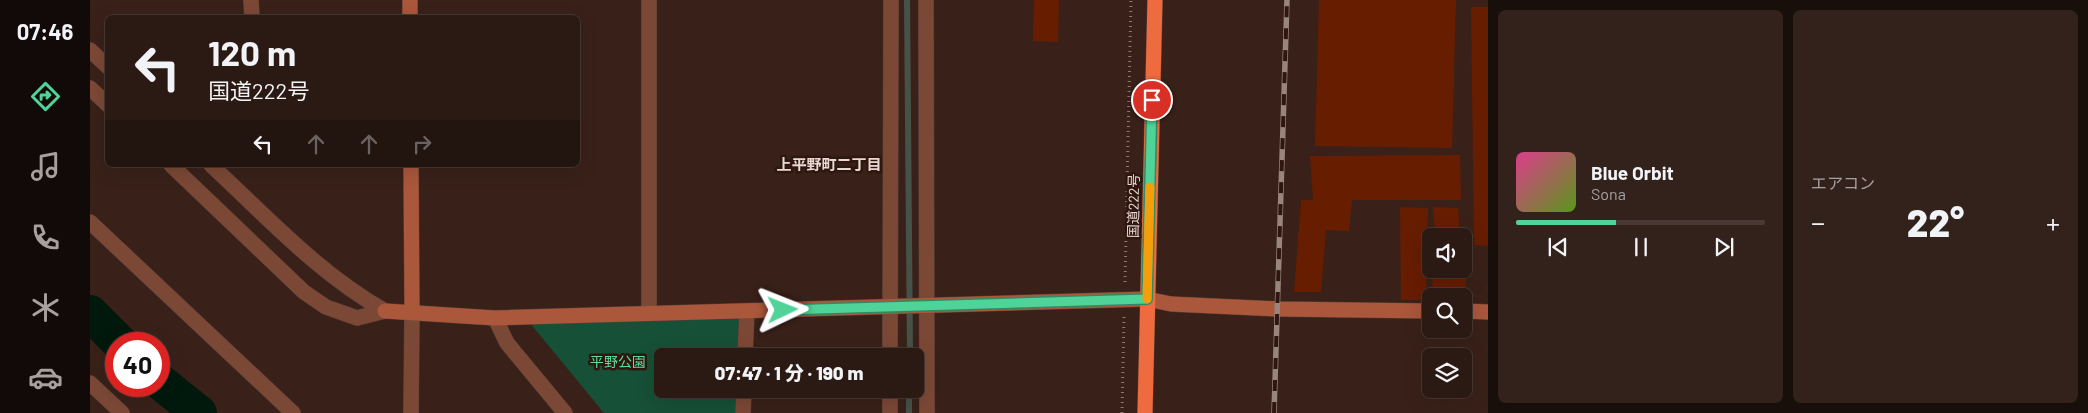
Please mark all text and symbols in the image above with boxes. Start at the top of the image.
text: 07:46 [17,18,73,44]
text: 120 m [208,31,296,73]
icon: left [125,35,190,100]
text: 国道222号 [208,77,309,103]
icon: directions [28,79,63,114]
pin [1131,79,1173,121]
icon: arrive [1138,86,1166,114]
icon: left [249,130,277,158]
icon: ahead [302,130,330,158]
icon: ahead [355,130,383,158]
icon: right [408,130,436,158]
icon: music [28,149,63,184]
district label: 上平野町二丁目 [776,155,882,173]
text: Blue Orbit [1591,161,1674,184]
text: エアコン [1811,173,1875,192]
street label: 国道222号 [1124,174,1142,238]
text: Sona [1591,184,1626,203]
text: 22° [1907,199,1964,245]
text: − [1811,205,1825,239]
text: + [2046,205,2060,239]
icon: phone [28,220,63,255]
map controls [1422,228,1472,398]
button: sound [1422,228,1472,278]
icon: previous [1544,233,1572,261]
icon: pause [1627,233,1655,261]
icon: next [1710,233,1738,261]
position arrow [756,283,808,335]
button: search [1422,288,1472,338]
icon: climate [28,290,63,325]
speed limit sign: 40 [105,332,170,397]
button: layers [1422,348,1472,398]
park label: 平野公園 [590,353,646,370]
icon: car [28,360,63,395]
text: 07:47 · 1 分 · 190 m [715,361,863,384]

